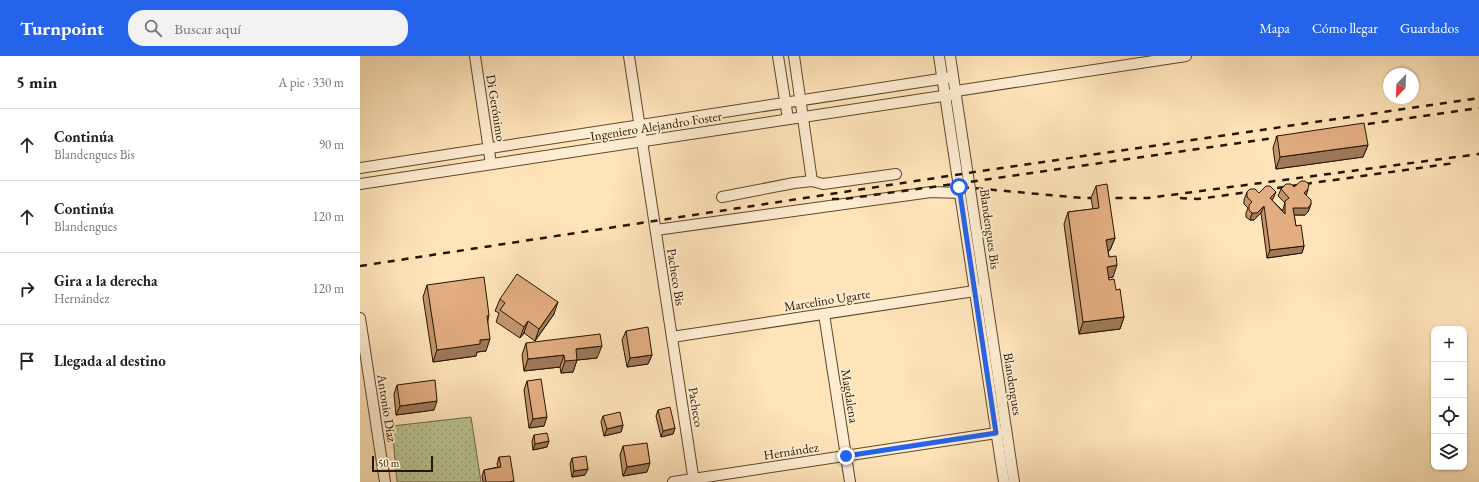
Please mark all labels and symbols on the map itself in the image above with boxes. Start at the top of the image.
north arrow [1383,68,1419,104]
street label: Di Gerónimo [482,73,510,143]
street label: Ingeniero Alejandro Foster [589,107,724,145]
route start [950,178,968,196]
street label: Blandengues Bis [976,188,1004,270]
street label: Pacheco Bis [663,247,689,307]
street label: Marcelino Ugarte [783,285,871,315]
street label: Blandengues [1000,352,1026,416]
street label: Magdalena [837,368,863,425]
street label: Antonio Díaz [373,372,401,443]
street label: Pacheco [684,386,708,428]
street label: Hernández [762,438,820,464]
route end [837,447,855,465]
scale bar [372,454,433,473]

